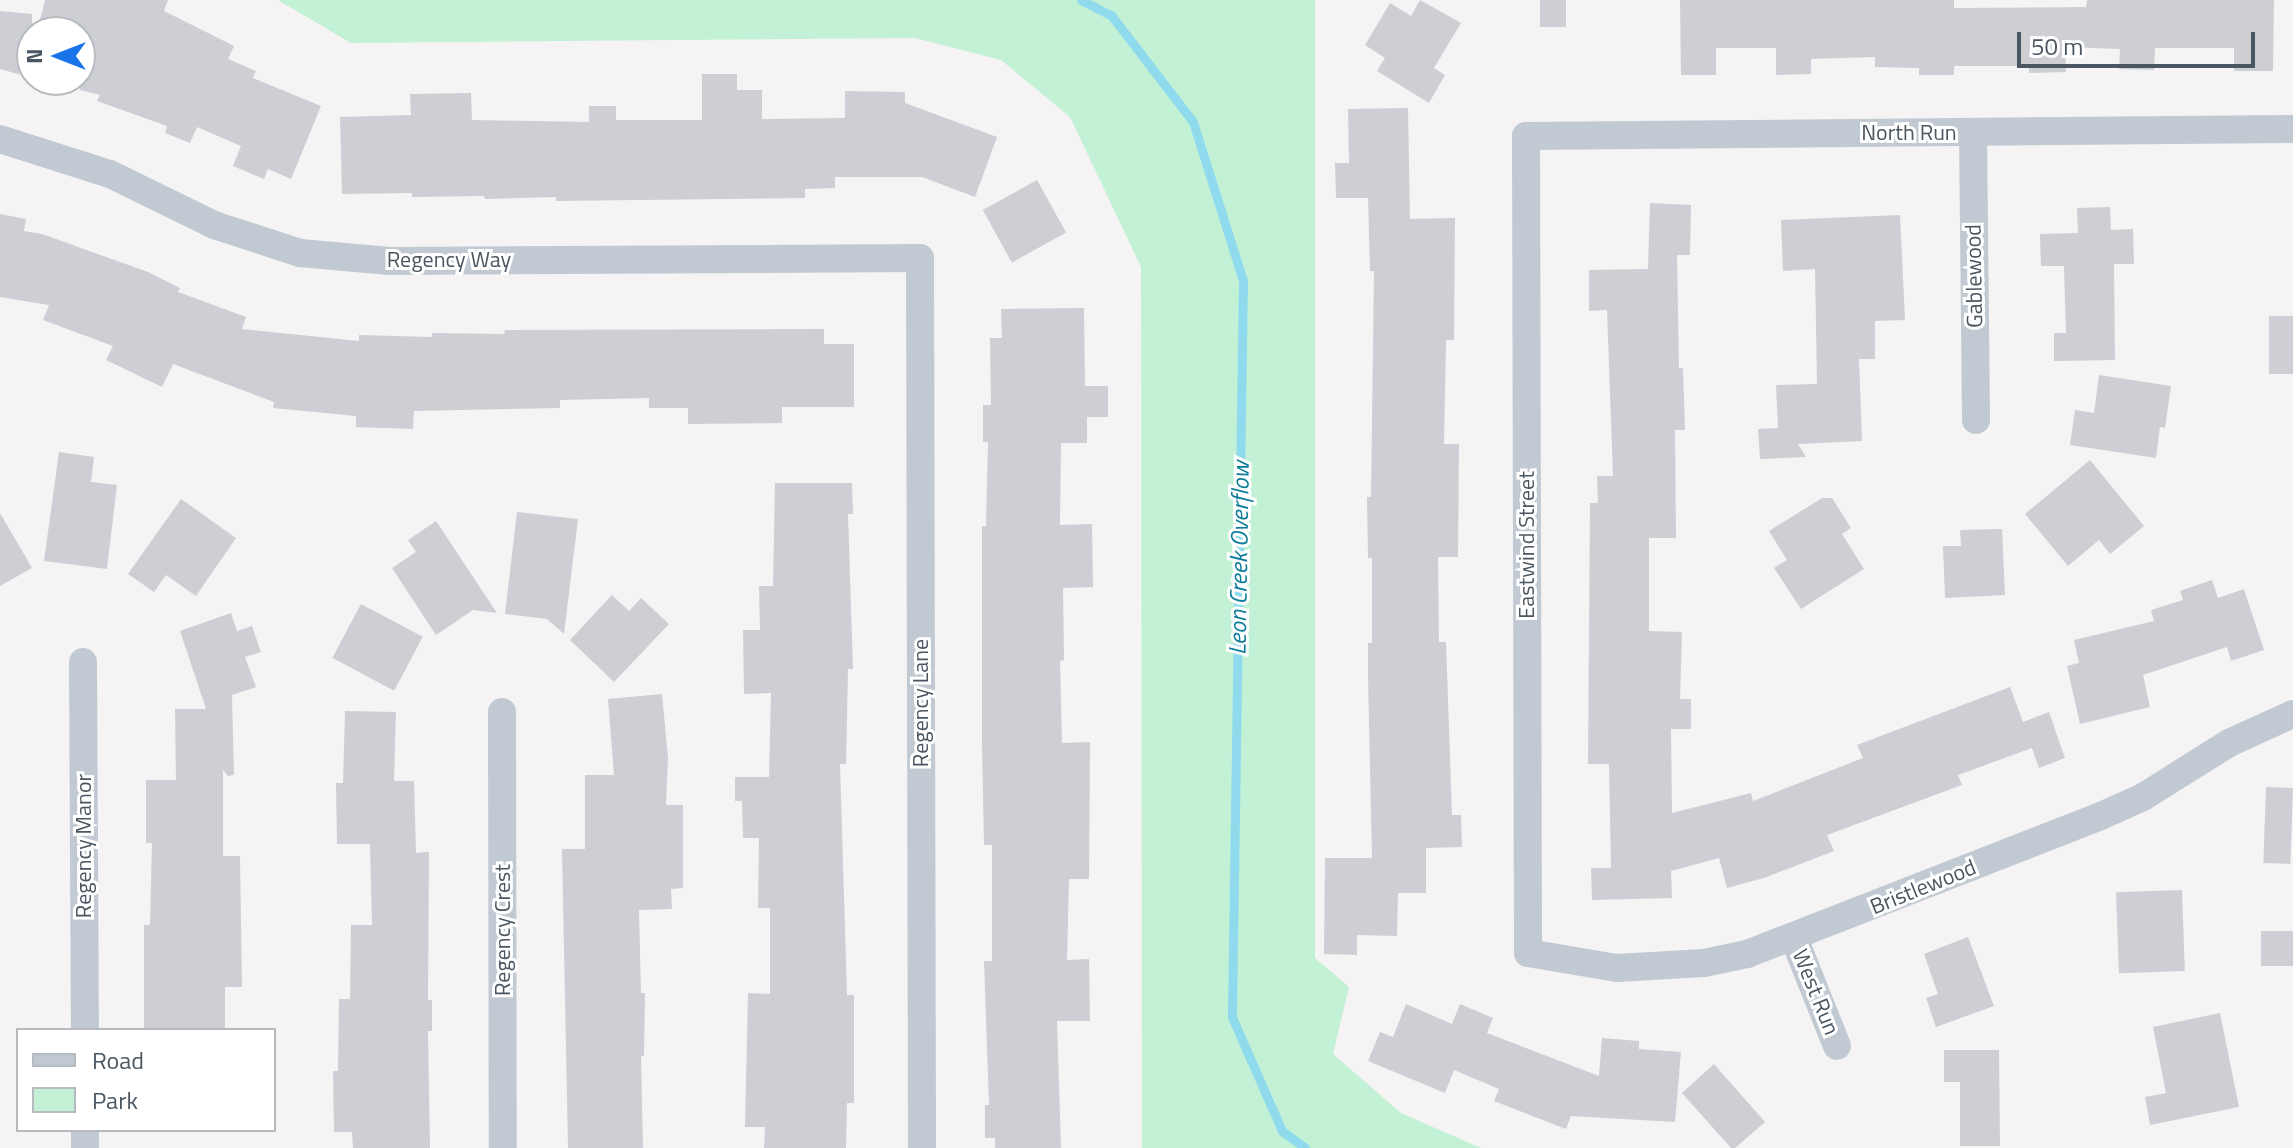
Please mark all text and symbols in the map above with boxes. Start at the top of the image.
north arrow [16,16,96,96]
scale bar [2021,16,2259,66]
text: 50 m [2031,28,2083,64]
text: N [17,48,51,64]
street label: North Run [1861,120,1957,146]
street label: Gablewood [1960,224,1988,328]
street label: Regency Way [387,247,511,273]
water label: Leon Creek Overflow [1223,461,1255,655]
street label: Eastwind Street [1514,471,1540,619]
street label: Regency Lane [908,639,934,767]
street label: Regency Manor [71,774,97,918]
street label: Bristlewood [1866,854,1980,920]
street label: Regency Crest [490,864,516,996]
street label: West Run [1787,945,1845,1039]
legend [16,1028,276,1132]
text: Road [92,1042,144,1078]
text: Park [92,1082,138,1118]

